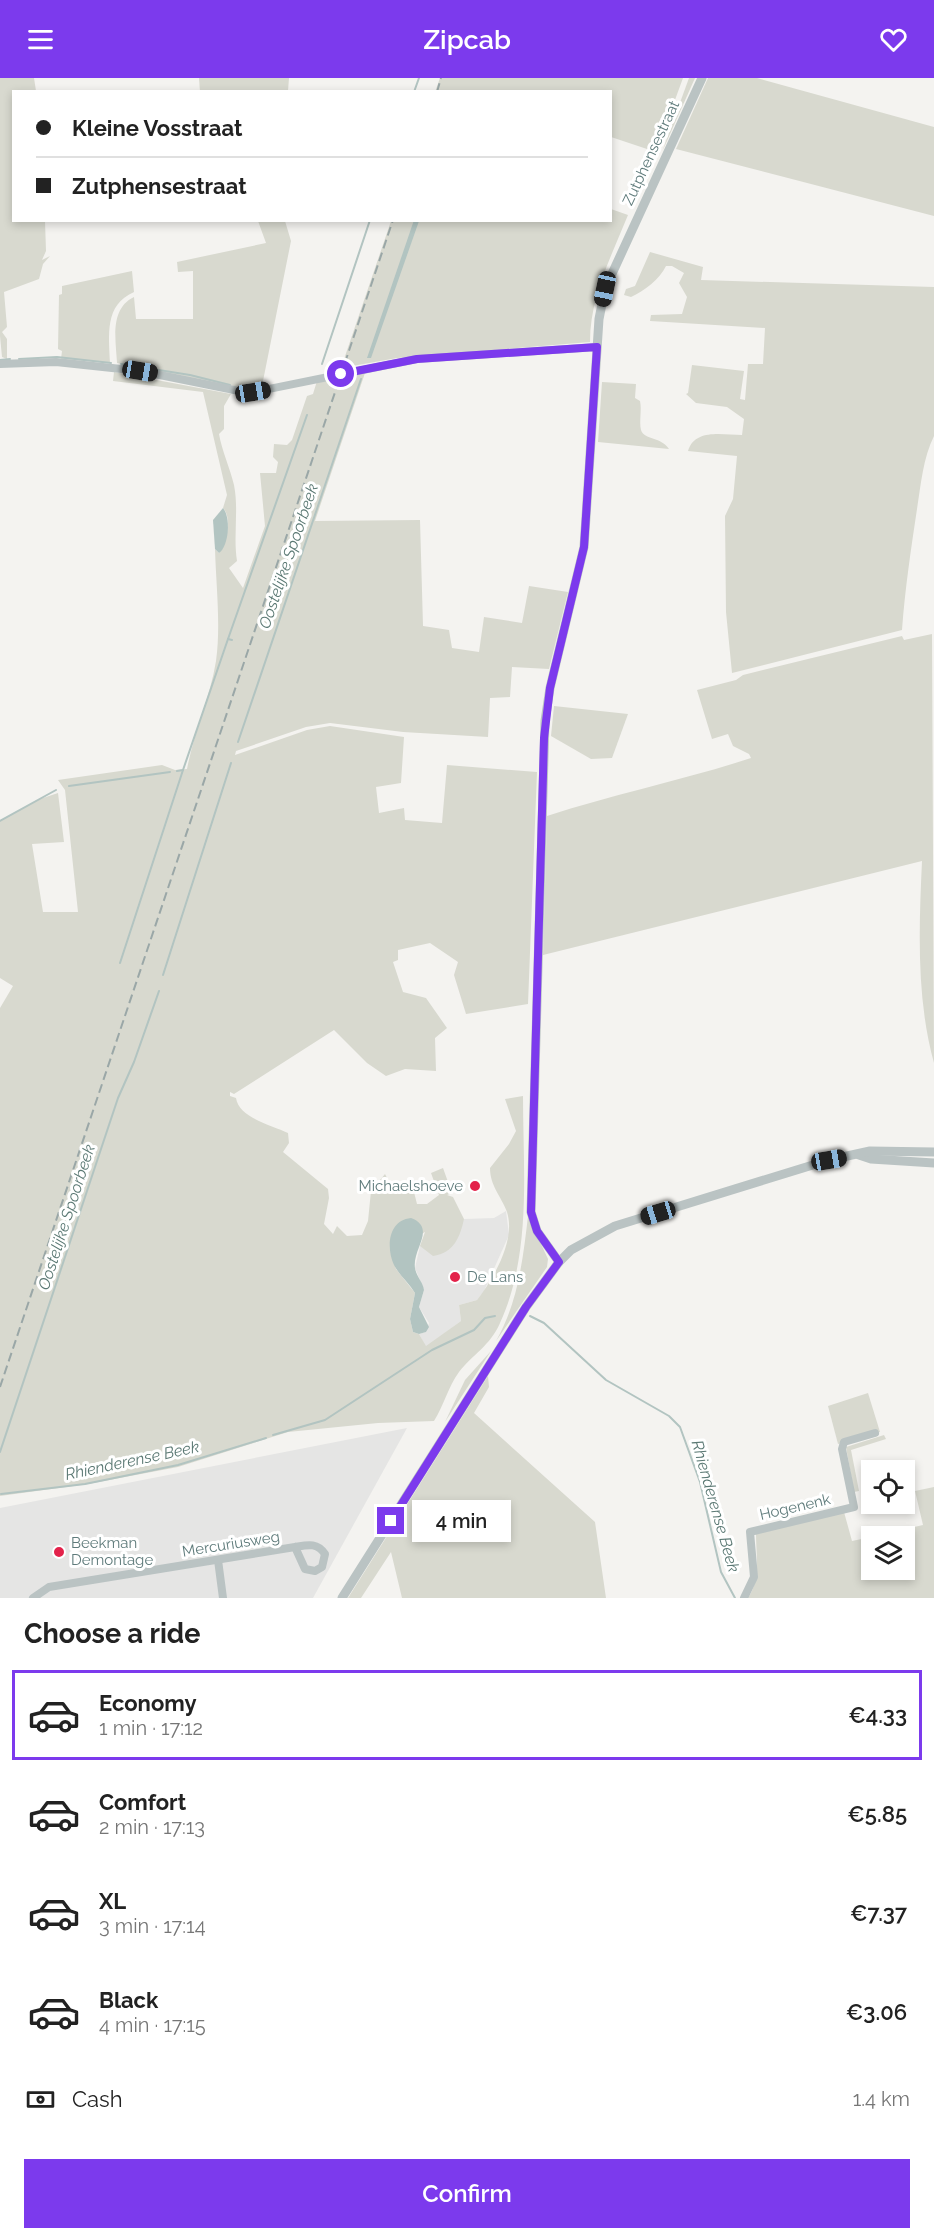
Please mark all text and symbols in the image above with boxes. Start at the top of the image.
icon: menu [24,23,57,56]
icon: heart [877,23,910,56]
text: Zipcab [423,24,511,55]
street label: Zutphensestraat [619,98,683,208]
text: Kleine Vosstraat [72,115,242,141]
text: Zutphensestraat [72,173,247,199]
car [592,270,618,308]
car [121,359,159,383]
route start [327,360,354,387]
car [234,380,272,404]
water label: Oostelijke Spoorbeek [255,481,322,631]
water label: Oostelijke Spoorbeek [34,1142,99,1292]
car [810,1148,848,1172]
place label: Michaelshoeve [358,1177,463,1195]
marker: Michaelshoeve [468,1179,482,1193]
car [638,1199,678,1227]
place label: De Lans [467,1268,523,1286]
marker: De Lans [448,1270,462,1284]
water label: Rhienderense Beek [63,1437,201,1484]
water label: Rhienderense Beek [688,1438,744,1575]
map controls [861,1460,915,1580]
button: locate [861,1460,915,1514]
street label: Hogenenk [758,1490,832,1524]
callout: 4 min [412,1500,511,1542]
route end [377,1507,404,1534]
text: 4 min [436,1509,487,1533]
button: layers [861,1526,915,1580]
street label: Mercuriusweg [181,1527,281,1561]
place label: Beekman Demontage [71,1534,153,1569]
marker: Beekman Demontage [52,1545,66,1559]
text: Choose a ride [24,1618,200,1649]
icon: car [27,1688,81,1742]
text: Economy [99,1690,197,1716]
text: €4.33 [848,1702,907,1728]
text: 1 min · 17:12 [99,1716,203,1740]
icon: car [27,1787,81,1841]
text: Comfort [99,1789,186,1815]
text: €5.85 [847,1801,907,1827]
text: 2 min · 17:13 [99,1815,205,1839]
icon: car [27,1886,81,1940]
text: XL [99,1888,126,1914]
text: €7.37 [850,1900,907,1926]
text: 3 min · 17:14 [99,1914,206,1938]
icon: car [27,1985,81,2039]
text: Black [99,1987,158,2013]
text: €3.06 [846,1999,907,2025]
text: 4 min · 17:15 [99,2013,206,2037]
icon: cash [24,2083,57,2116]
text: Cash [72,2086,123,2112]
text: 1.4 km [853,2087,910,2111]
button: Confirm [24,2159,910,2228]

